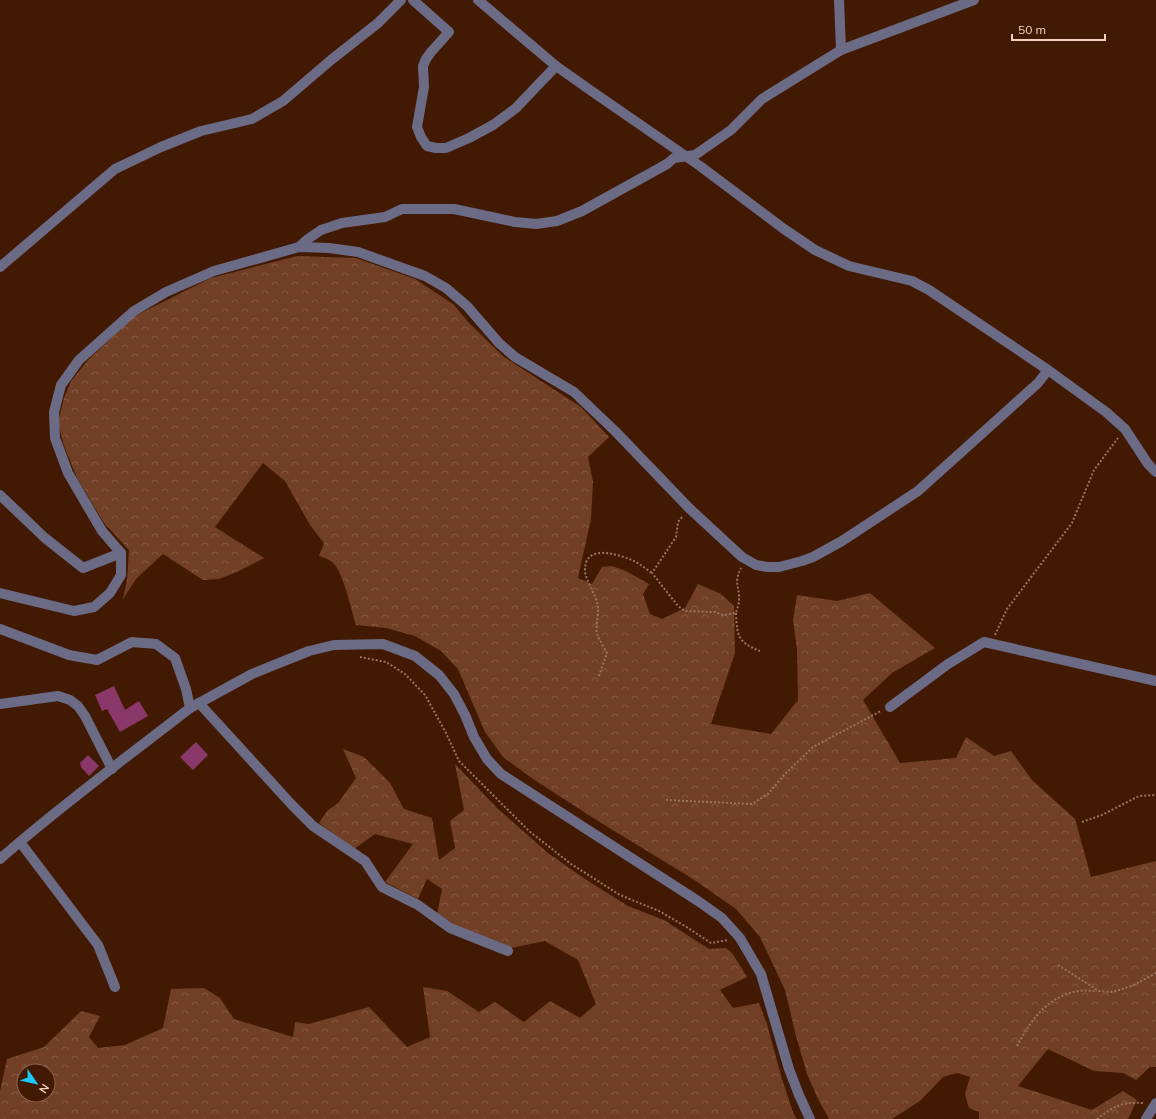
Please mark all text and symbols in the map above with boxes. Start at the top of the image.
scale bar [1012,16,1105,42]
text: 50 m [1018,22,1046,37]
north arrow [16,1063,56,1103]
text: N [36,1081,52,1096]

